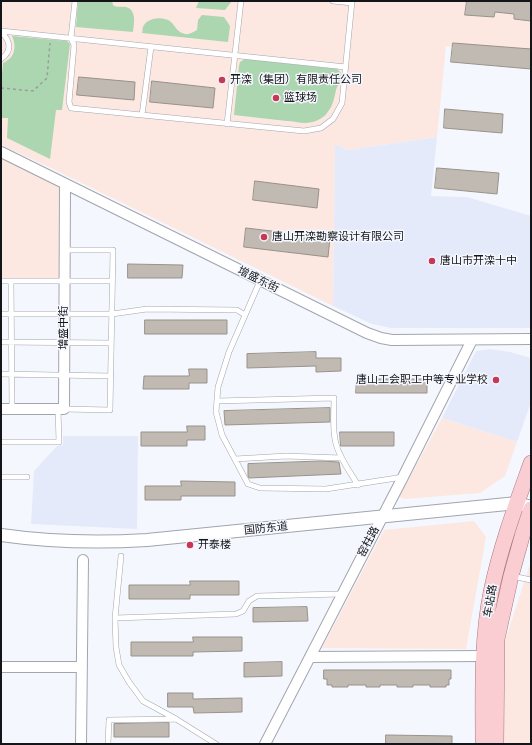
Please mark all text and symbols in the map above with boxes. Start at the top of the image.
place label: 开滦（集团）有限责任公司 [230,73,362,87]
marker: 开滦（集团）有限责任公司 [217,75,227,85]
place label: 篮球场 [284,91,317,105]
marker: 篮球场 [271,93,281,103]
place label: 唐山开滦勘察设计有限公司 [272,230,404,244]
marker: 唐山开滦勘察设计有限公司 [259,232,269,242]
place label: 唐山市开滦十中 [440,254,517,268]
marker: 唐山市开滦十中 [427,256,437,266]
street label: 增盛东街 [235,264,281,296]
street label: 增盛中街 [57,306,71,350]
place label: 唐山工会职工中等专业学校 [356,373,488,387]
marker: 唐山工会职工中等专业学校 [491,375,501,385]
street label: 国防东道 [243,520,289,538]
street label: 窑柱路 [355,524,383,560]
place label: 开泰楼 [198,538,231,552]
marker: 开泰楼 [185,540,195,550]
street label: 车站路 [482,584,500,618]

